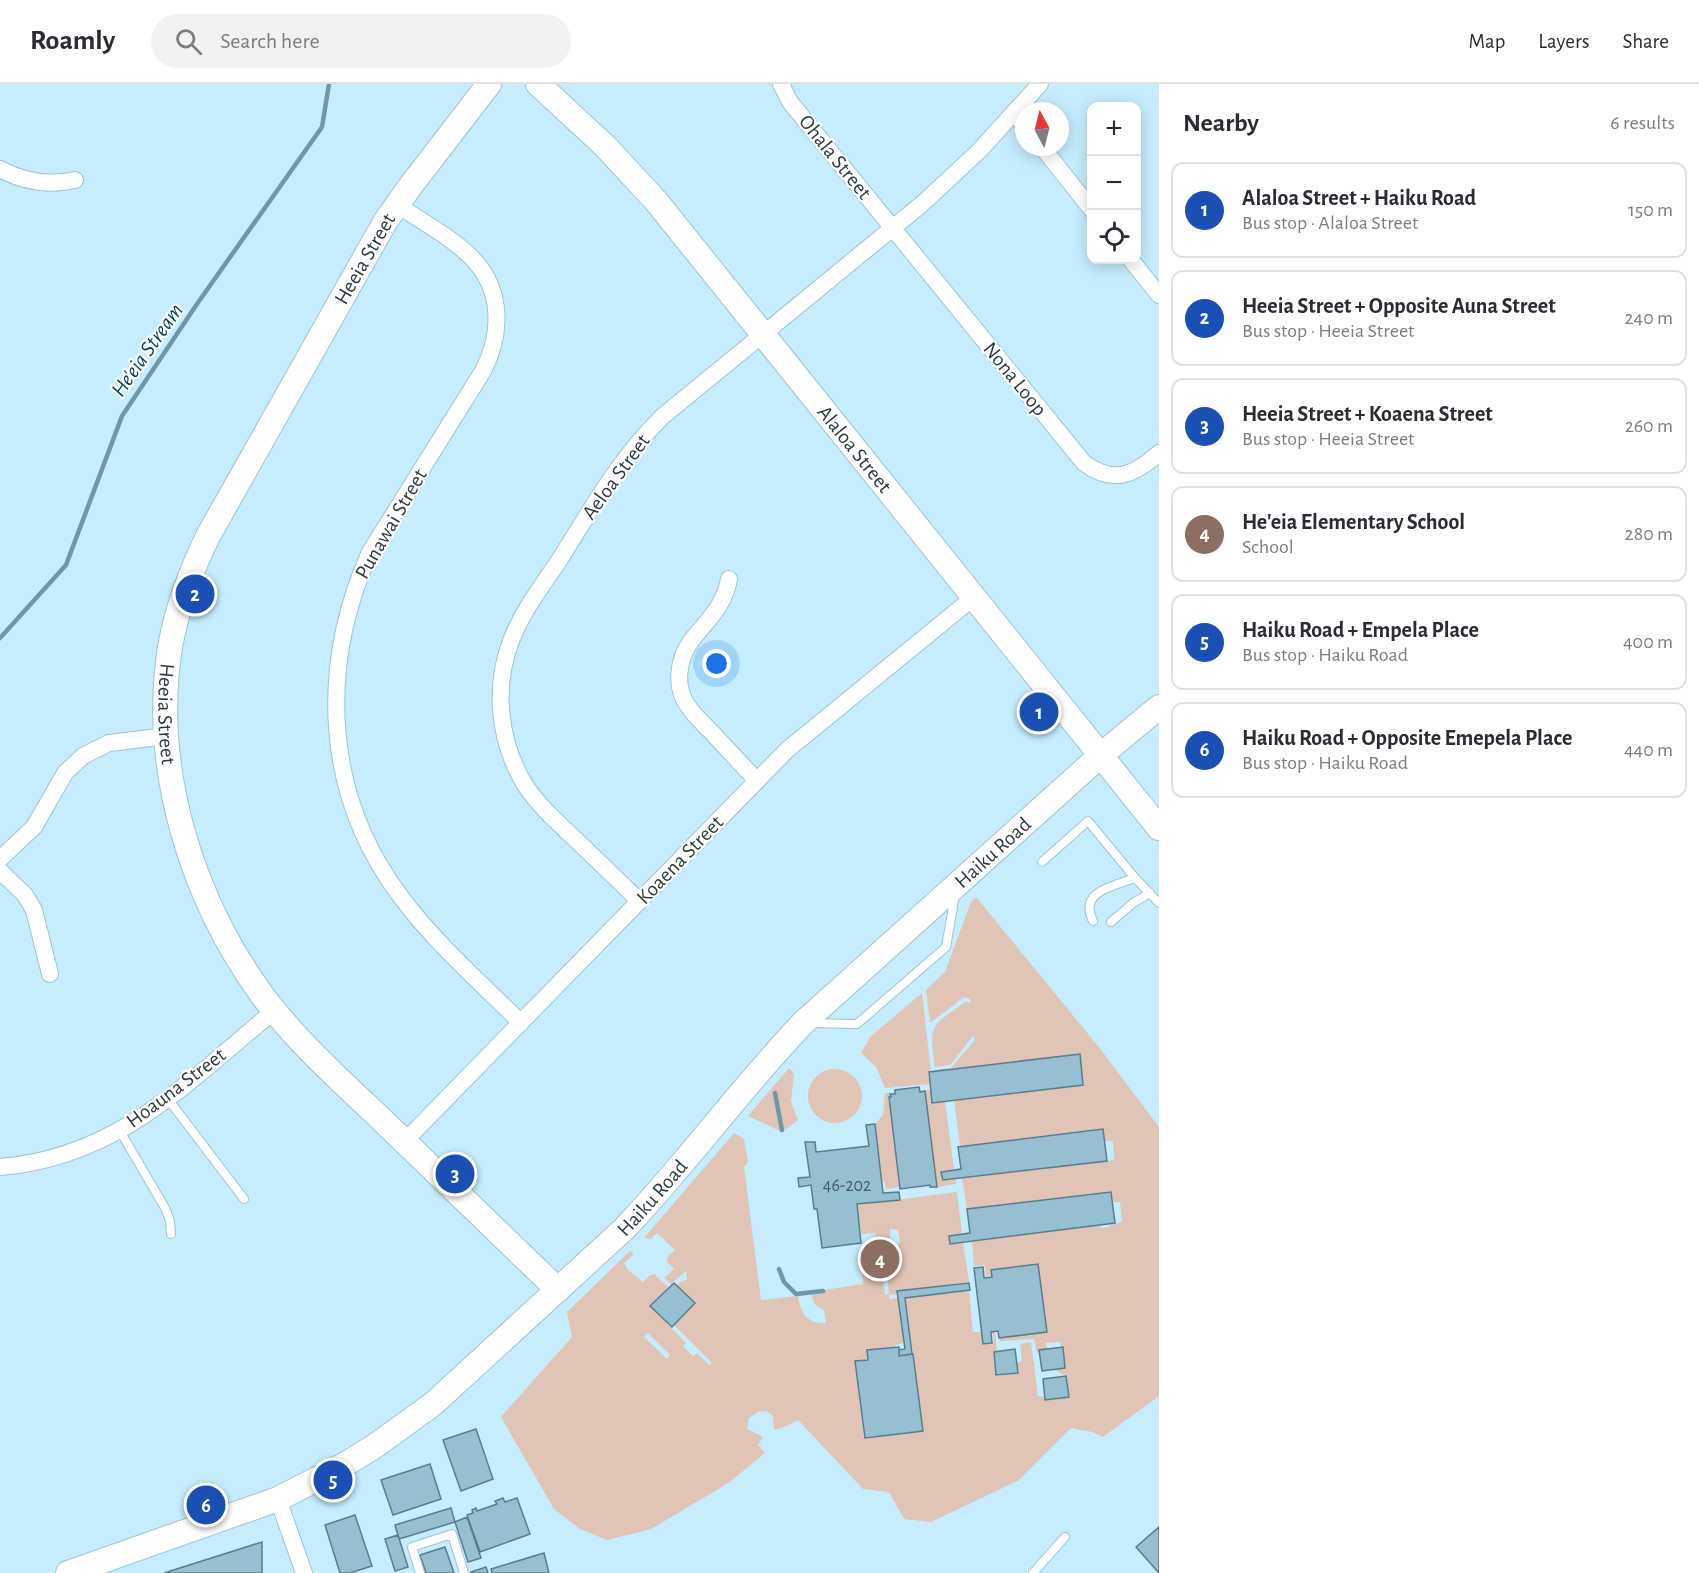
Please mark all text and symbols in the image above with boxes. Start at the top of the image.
search box [151,14,571,68]
icon: search [172,25,205,58]
text: Roamly [30,27,115,55]
text: Search here [220,30,320,52]
text: Map [1469,31,1505,52]
text: Layers [1538,31,1589,52]
text: Share [1622,31,1669,52]
north arrow [1015,102,1069,156]
map controls [1087,102,1141,264]
button: + [1087,102,1141,156]
text: Nearby [1183,110,1259,136]
street label: Ohala Street [795,111,875,203]
text: 6 results [1610,113,1675,133]
button: − [1087,156,1141,210]
text: Alaloa Street + Haiku Road [1242,187,1476,209]
text: 1 [1201,200,1208,220]
text: 150 m [1628,200,1673,220]
street label: Heeia Street [331,210,399,308]
button: locate [1087,210,1141,264]
text: Bus stop · Alaloa Street [1242,213,1418,233]
text: Heeia Street + Opposite Auna Street [1242,295,1556,317]
water label: He'eia Stream [107,299,187,401]
text: 2 [1200,308,1209,328]
text: 240 m [1624,308,1673,328]
text: Bus stop · Heeia Street [1242,321,1415,341]
street label: Nona Loop [979,338,1051,420]
street label: Alaloa Street [814,401,896,497]
text: Heeia Street + Koaena Street [1242,403,1493,425]
text: 3 [1200,416,1209,436]
text: 260 m [1625,416,1673,436]
text: Bus stop · Heeia Street [1242,429,1415,449]
street label: Aeloa Street [578,430,654,523]
street label: Punawai Street [351,465,431,582]
text: He'eia Elementary School [1242,511,1465,533]
text: 4 [1199,524,1210,544]
text: 280 m [1625,524,1673,544]
text: School [1242,537,1294,557]
pin: 2 [176,572,214,616]
text: Haiku Road + Empela Place [1242,619,1479,641]
text: 5 [1200,632,1209,652]
text: 400 m [1623,632,1673,652]
text: Bus stop · Haiku Road [1242,645,1408,665]
your location [702,649,731,678]
street label: Heeia Street [155,662,179,766]
pin: 1 [1020,690,1058,734]
text: Haiku Road + Opposite Emepela Place [1242,727,1572,749]
text: 6 [1200,740,1209,760]
text: 440 m [1624,740,1673,760]
text: Bus stop · Haiku Road [1242,753,1408,773]
street label: Koaena Street [633,811,727,908]
street label: Haiku Road [951,813,1035,892]
street label: Hoauna Street [123,1044,230,1132]
pin: 3 [436,1152,474,1196]
street label: Haiku Road [613,1155,691,1240]
house number: 46-202 [823,1177,871,1195]
pin: 4 [860,1236,900,1282]
pin: 5 [314,1458,352,1502]
pin: 6 [186,1482,226,1528]

